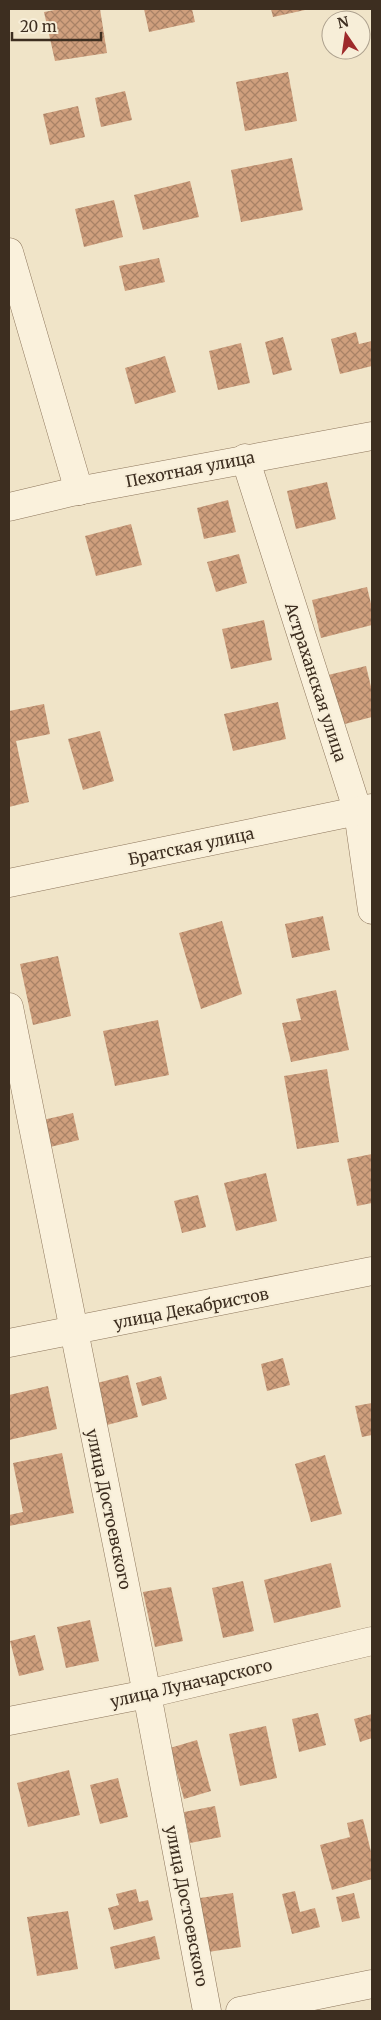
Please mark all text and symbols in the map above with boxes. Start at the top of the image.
scale bar [12,10,101,42]
north arrow [321,10,371,60]
text: N [336,12,350,32]
text: 20 m [20,17,57,36]
street label: Пехотная улица [124,447,257,491]
street label: Астраханская улица [281,599,351,764]
street label: Братская улица [126,823,256,869]
street label: улица Декабристов [112,1283,270,1333]
street label: улица Достоевского [82,1427,136,1591]
street label: улица Луначарского [108,1655,274,1711]
street label: улица Достоевского [162,1824,212,1988]

